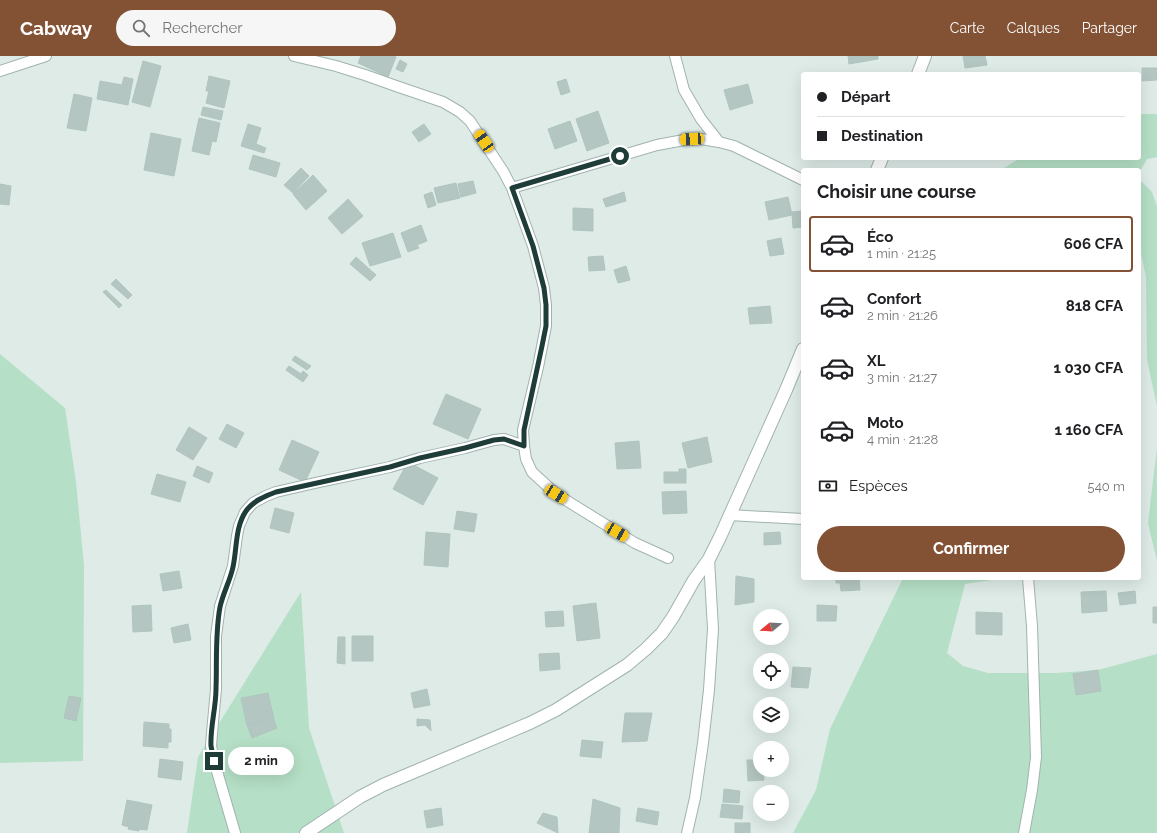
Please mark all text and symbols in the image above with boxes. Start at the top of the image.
search box [116,10,396,46]
text: Cabway [20,17,92,39]
icon: search [130,17,152,39]
text: Rechercher [162,19,243,37]
text: Carte [950,20,985,36]
text: Calques [1007,20,1060,36]
text: Partager [1082,20,1137,36]
text: Départ [841,88,890,106]
text: Destination [841,127,923,145]
car [472,128,496,154]
car [680,132,704,146]
route start [611,147,629,165]
text: Choisir une course [817,181,976,202]
icon: car [819,226,855,262]
text: Éco [867,228,893,246]
text: 606 CFA [1064,235,1123,253]
text: 1 min · 21:25 [867,246,936,261]
icon: car [819,288,855,324]
text: Confort [867,290,921,308]
text: 818 CFA [1066,297,1123,315]
text: 2 min · 21:26 [867,308,938,323]
icon: car [819,350,855,386]
text: XL [867,352,885,370]
text: 1 030 CFA [1053,359,1123,377]
text: 3 min · 21:27 [867,370,937,385]
icon: car [819,412,855,448]
text: Moto [867,414,904,432]
text: 1 160 CFA [1054,421,1123,439]
text: 4 min · 21:28 [867,432,938,447]
icon: cash [817,475,839,497]
text: Espèces [849,477,908,495]
text: 540 m [1088,479,1125,494]
car [543,483,569,505]
car [604,521,630,543]
button: Confirmer [817,526,1125,572]
north arrow [753,609,789,645]
map controls [753,609,789,821]
button: locate [753,653,789,689]
button: layers [753,697,789,733]
button: + [753,741,789,777]
callout: 2 min [228,747,294,775]
route end [205,752,223,770]
text: 2 min [244,753,278,768]
button: − [753,785,789,821]

